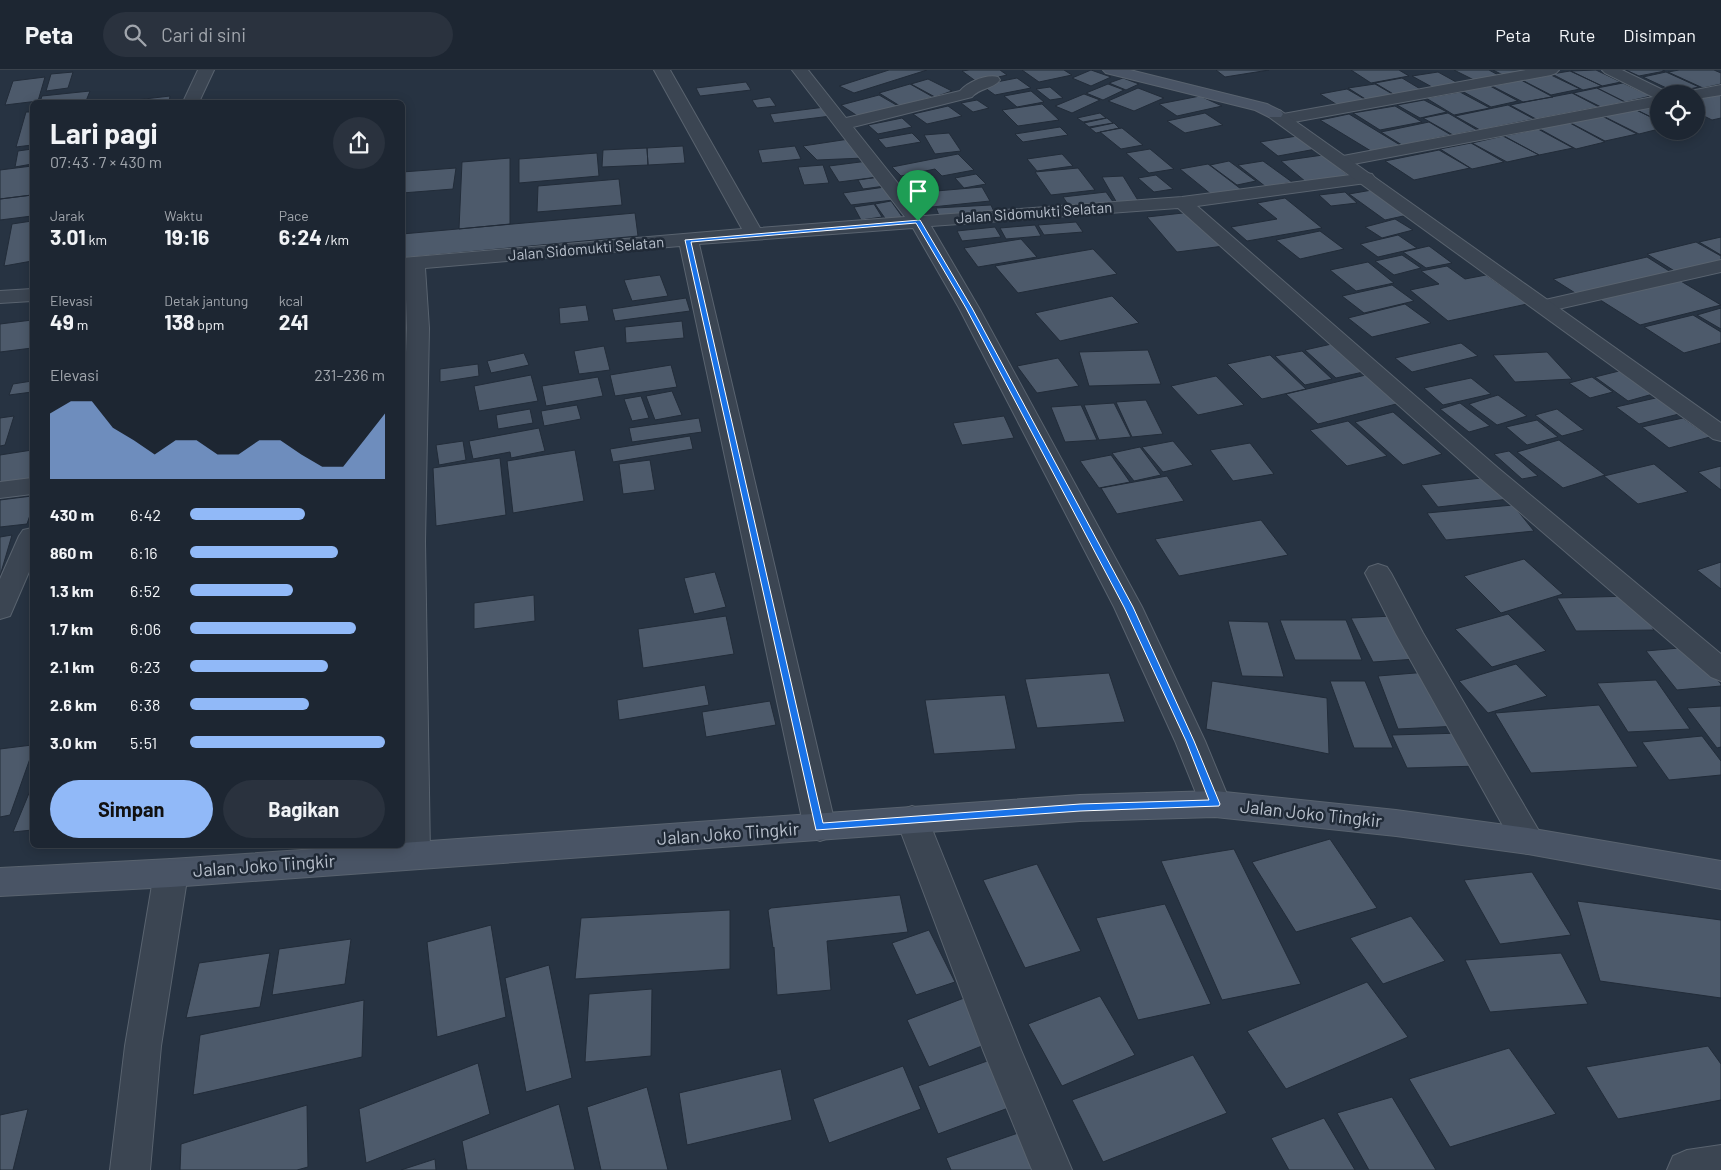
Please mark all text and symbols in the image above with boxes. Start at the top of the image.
search box [103,12,453,57]
text: Peta [25,20,73,49]
icon: search [121,21,149,49]
text: Cari di sini [161,23,246,46]
text: Peta [1495,24,1531,46]
text: Rute [1559,24,1595,46]
text: Disimpan [1623,24,1696,46]
map controls [1650,85,1705,140]
button: locate [1650,85,1705,140]
text: Lari pagi [50,116,158,150]
button: share [333,117,385,169]
text: 07:43 · 7 × 430 m [50,152,162,171]
pin [897,170,939,221]
icon: arrive [904,177,932,205]
street label: Jalan Sidomukti Selatan [955,198,1113,226]
text: Jarak [50,207,84,224]
text: Waktu [164,207,203,224]
text: Pace [279,207,309,224]
text: 3.01 [50,224,86,249]
text: 19:16 [164,224,209,249]
text: 6:24 [279,224,322,249]
text: km [86,231,107,248]
text: /km [322,231,349,248]
street label: Jalan Sidomukti Selatan [507,232,665,264]
text: Elevasi [50,292,93,309]
text: Detak jantung [164,292,248,309]
text: kcal [279,292,303,309]
text: 49 [50,309,74,334]
text: 138 [164,309,194,334]
text: 241 [279,309,309,334]
text: m [74,316,88,333]
text: bpm [194,316,224,333]
text: Elevasi [50,365,99,384]
text: 231–236 m [314,365,385,384]
text: 430 m [50,505,94,524]
text: 6:42 [130,505,161,524]
text: 860 m [50,543,93,562]
text: 6:16 [130,543,158,562]
text: 1.3 km [50,581,94,600]
text: 6:52 [130,581,160,600]
text: 1.7 km [50,619,93,638]
text: 6:06 [130,619,161,638]
text: 2.1 km [50,657,94,676]
text: 6:23 [130,657,160,676]
text: 2.6 km [50,695,97,714]
text: 6:38 [130,695,160,714]
text: 3.0 km [50,733,97,752]
text: 5:51 [130,733,157,752]
button: Simpan [50,780,213,838]
button: Bagikan [223,780,385,838]
street label: Jalan Joko Tingkir [1239,795,1384,831]
street label: Jalan Joko Tingkir [656,817,800,849]
street label: Jalan Joko Tingkir [192,849,336,881]

